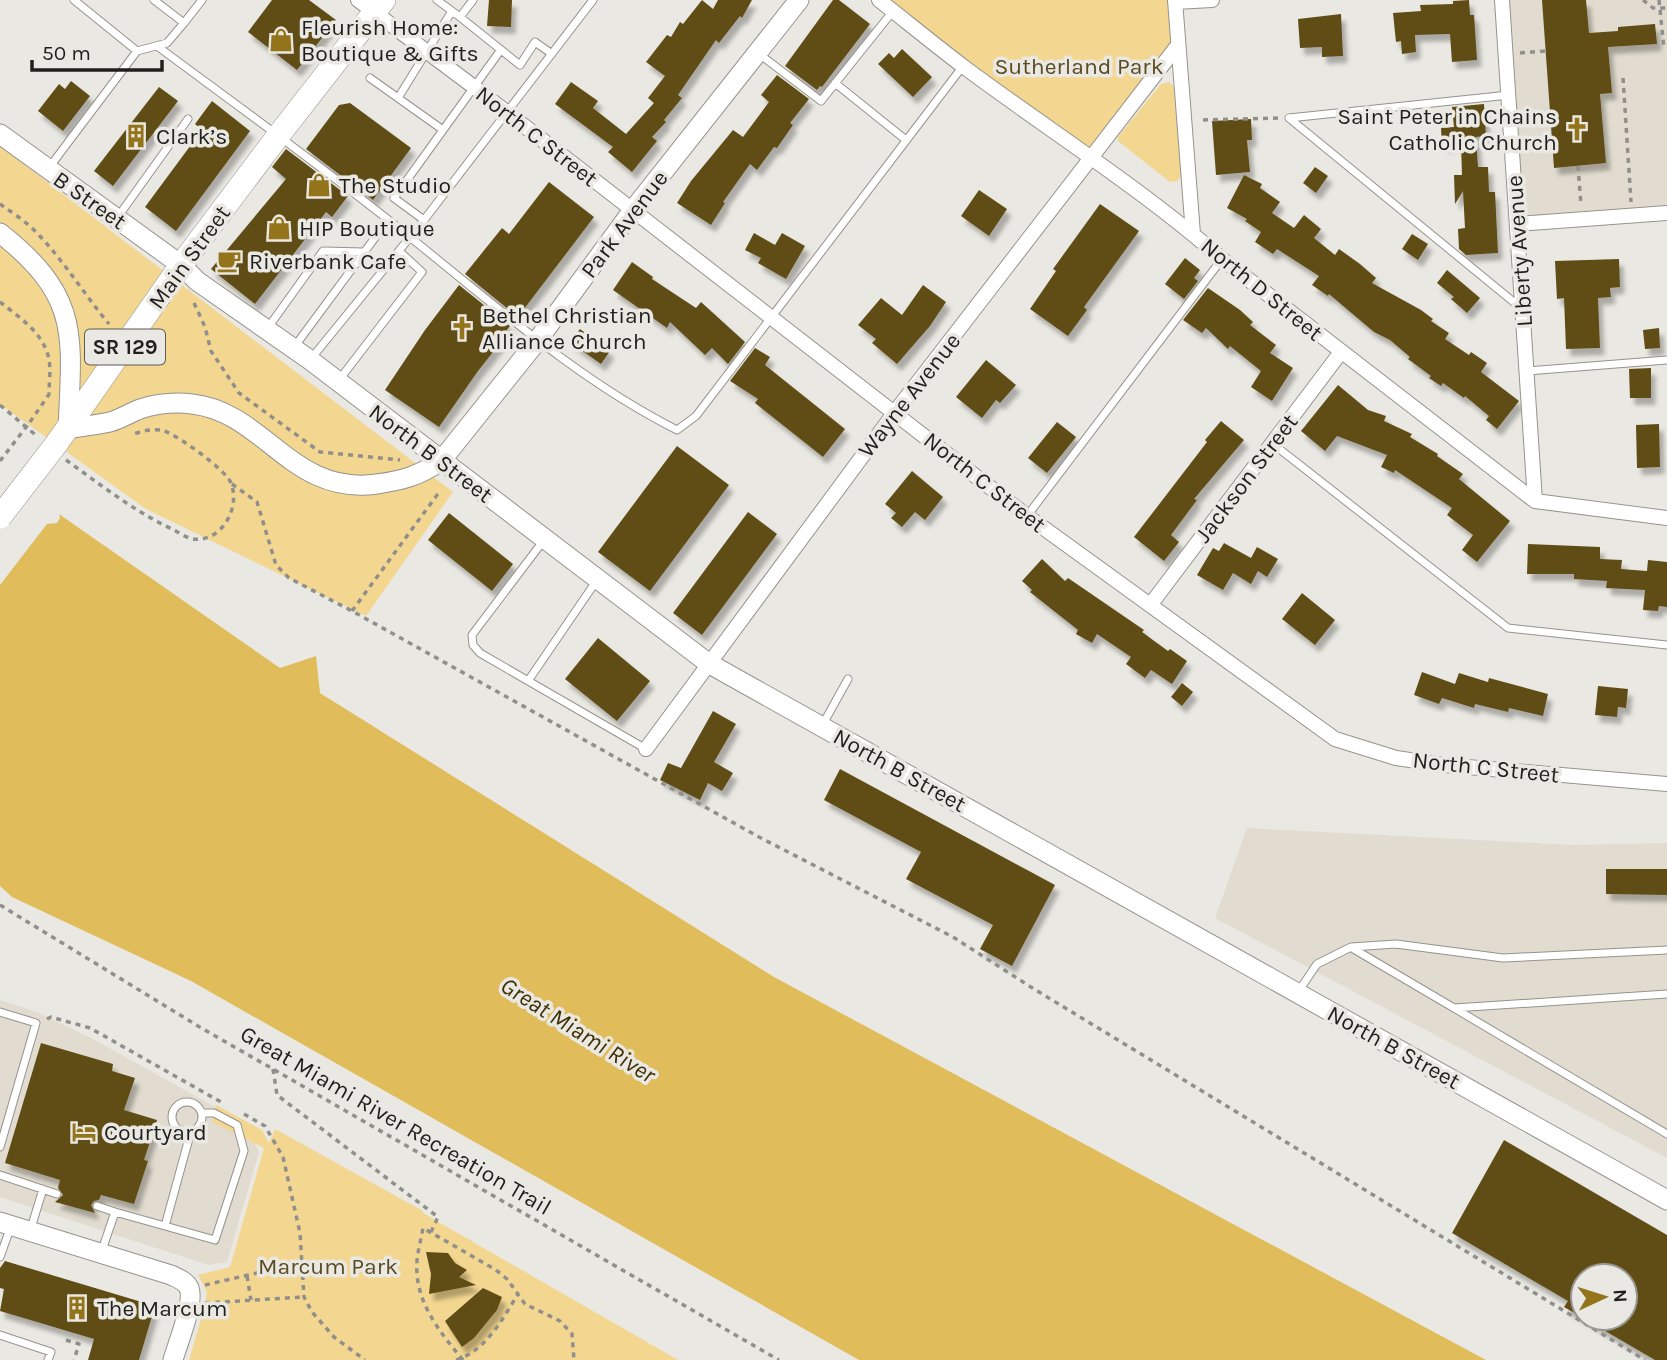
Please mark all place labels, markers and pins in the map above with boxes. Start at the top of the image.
place label: Fleurish Home: Boutique & Gifts [301,14,479,67]
shop icon: Fleurish Home: Boutique & Gifts [267,26,295,54]
place label: Saint Peter in Chains Catholic Church [1337,103,1557,156]
church icon: Saint Peter in Chains Catholic Church [1563,115,1591,143]
building icon: Clark’s [122,122,150,150]
place label: Clark’s [156,123,227,150]
shop icon: The Studio [305,171,333,199]
place label: The Studio [339,172,451,199]
shop icon: HIP Boutique [265,214,293,242]
place label: HIP Boutique [299,215,434,242]
cafe icon: Riverbank Cafe [215,247,243,275]
place label: Riverbank Cafe [249,248,407,275]
place label: Bethel Christian Alliance Church [482,302,652,355]
church icon: Bethel Christian Alliance Church [448,314,476,342]
hotel icon: Courtyard [70,1118,98,1146]
place label: Courtyard [104,1119,207,1146]
building icon: The Marcum [63,1294,91,1322]
place label: The Marcum [97,1295,227,1322]

